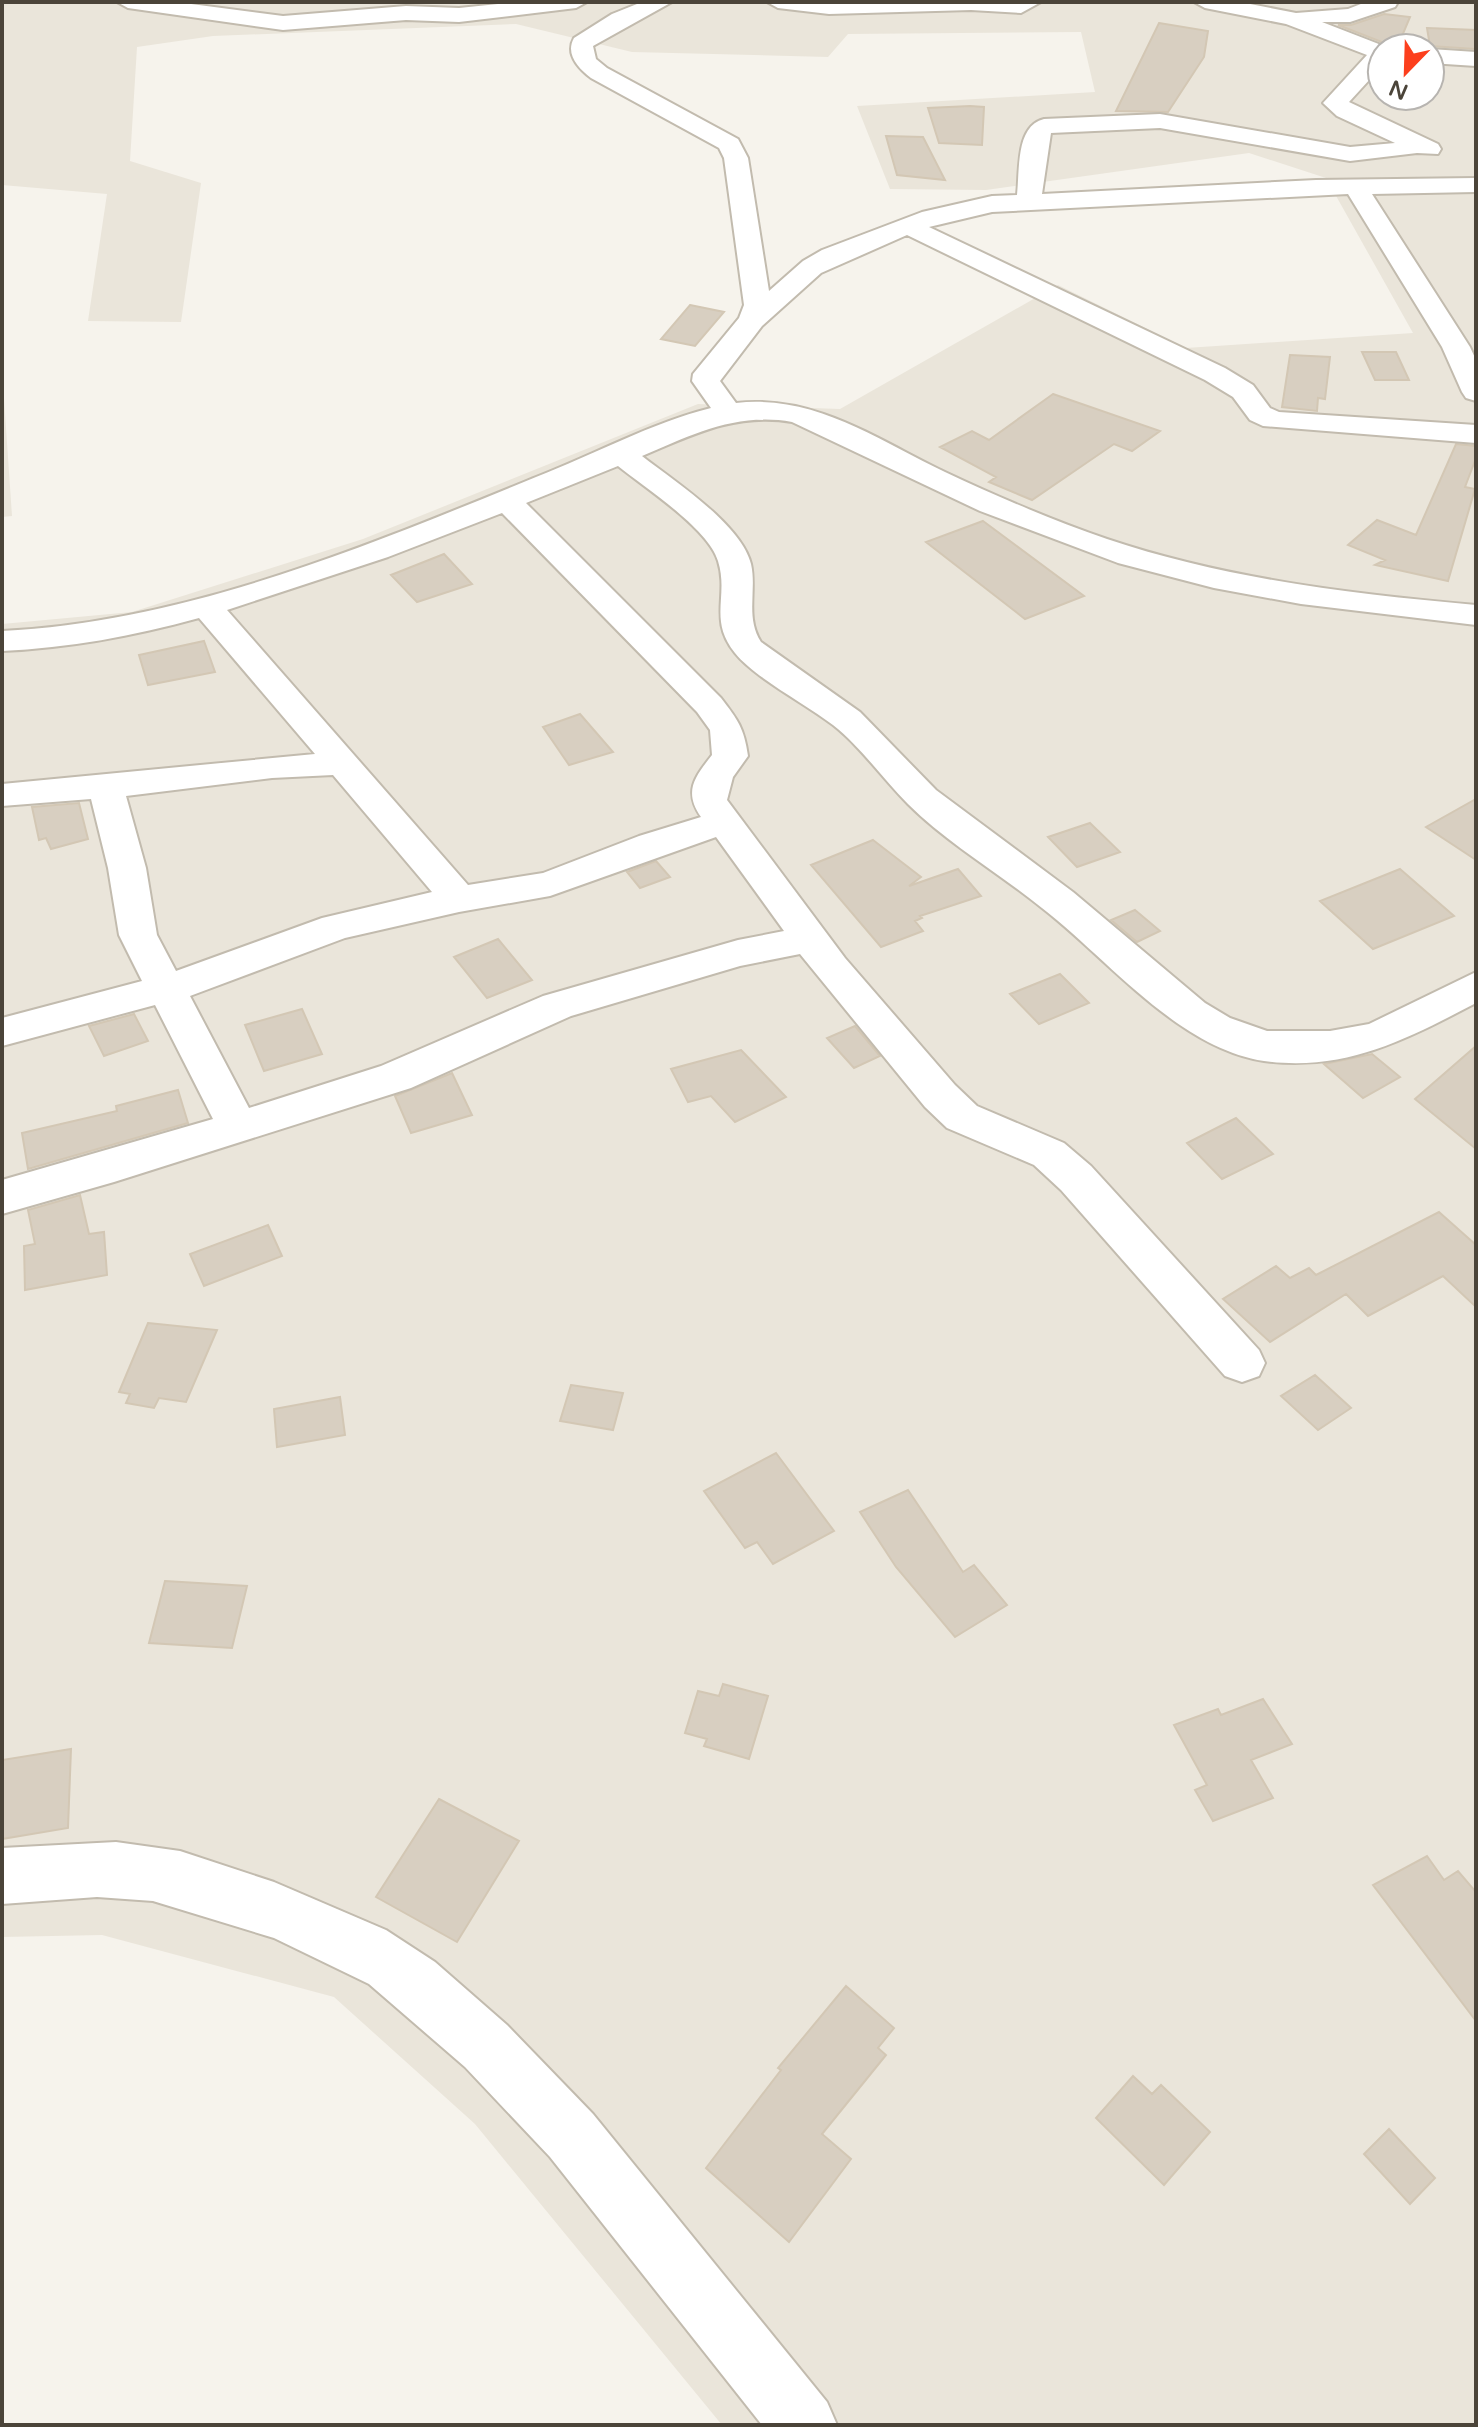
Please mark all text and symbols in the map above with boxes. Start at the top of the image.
north arrow [1366,32,1446,112]
text: N [1385,74,1412,105]

